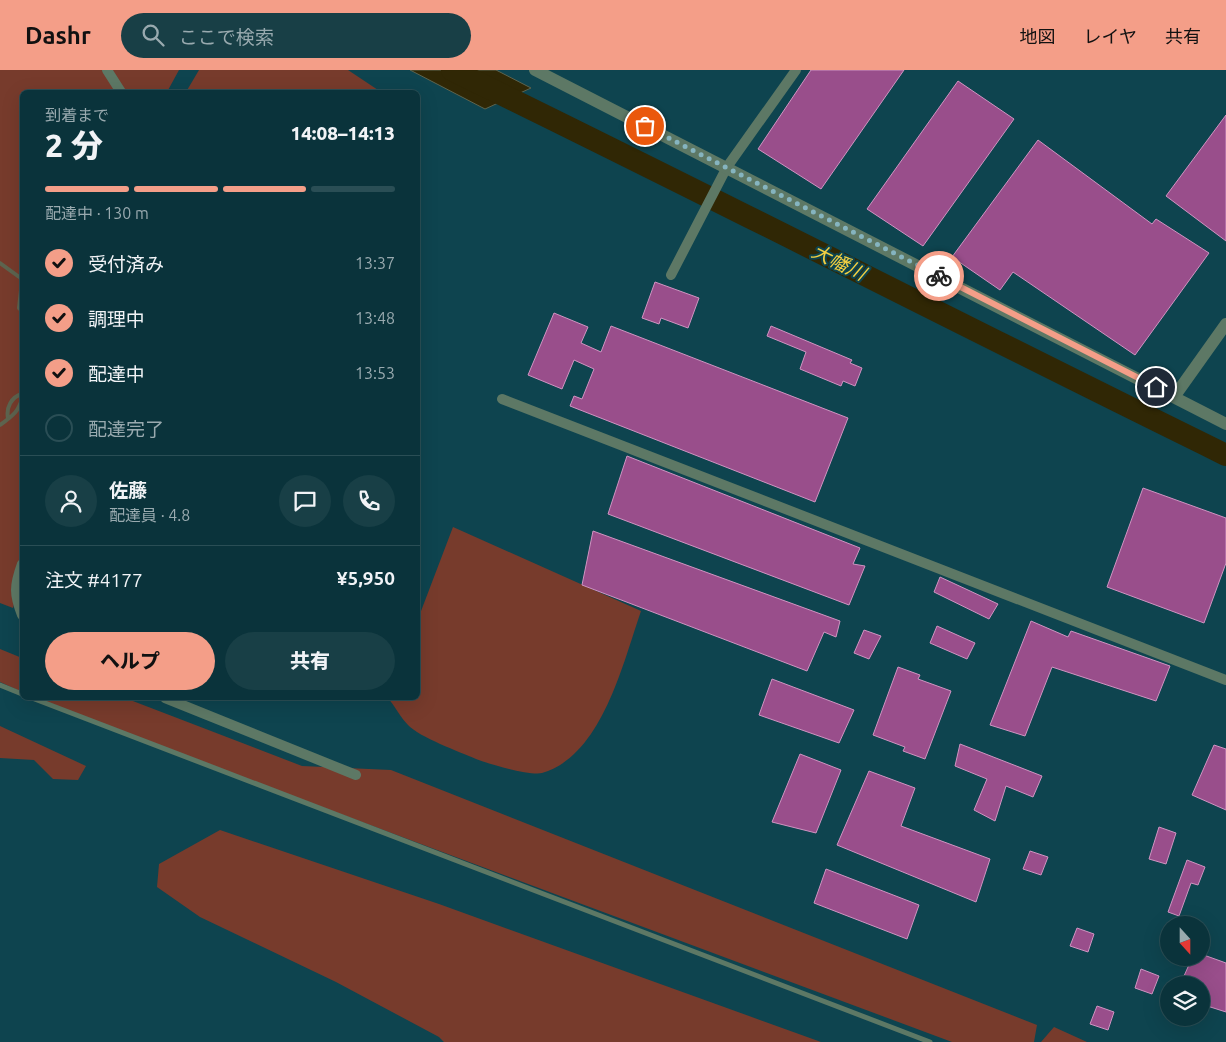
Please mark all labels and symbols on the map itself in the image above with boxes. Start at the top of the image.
pin [624,105,666,147]
water label: 大幡川 [809,240,871,285]
courier [914,251,964,301]
pin [1135,366,1177,408]
north arrow [1160,916,1210,966]

